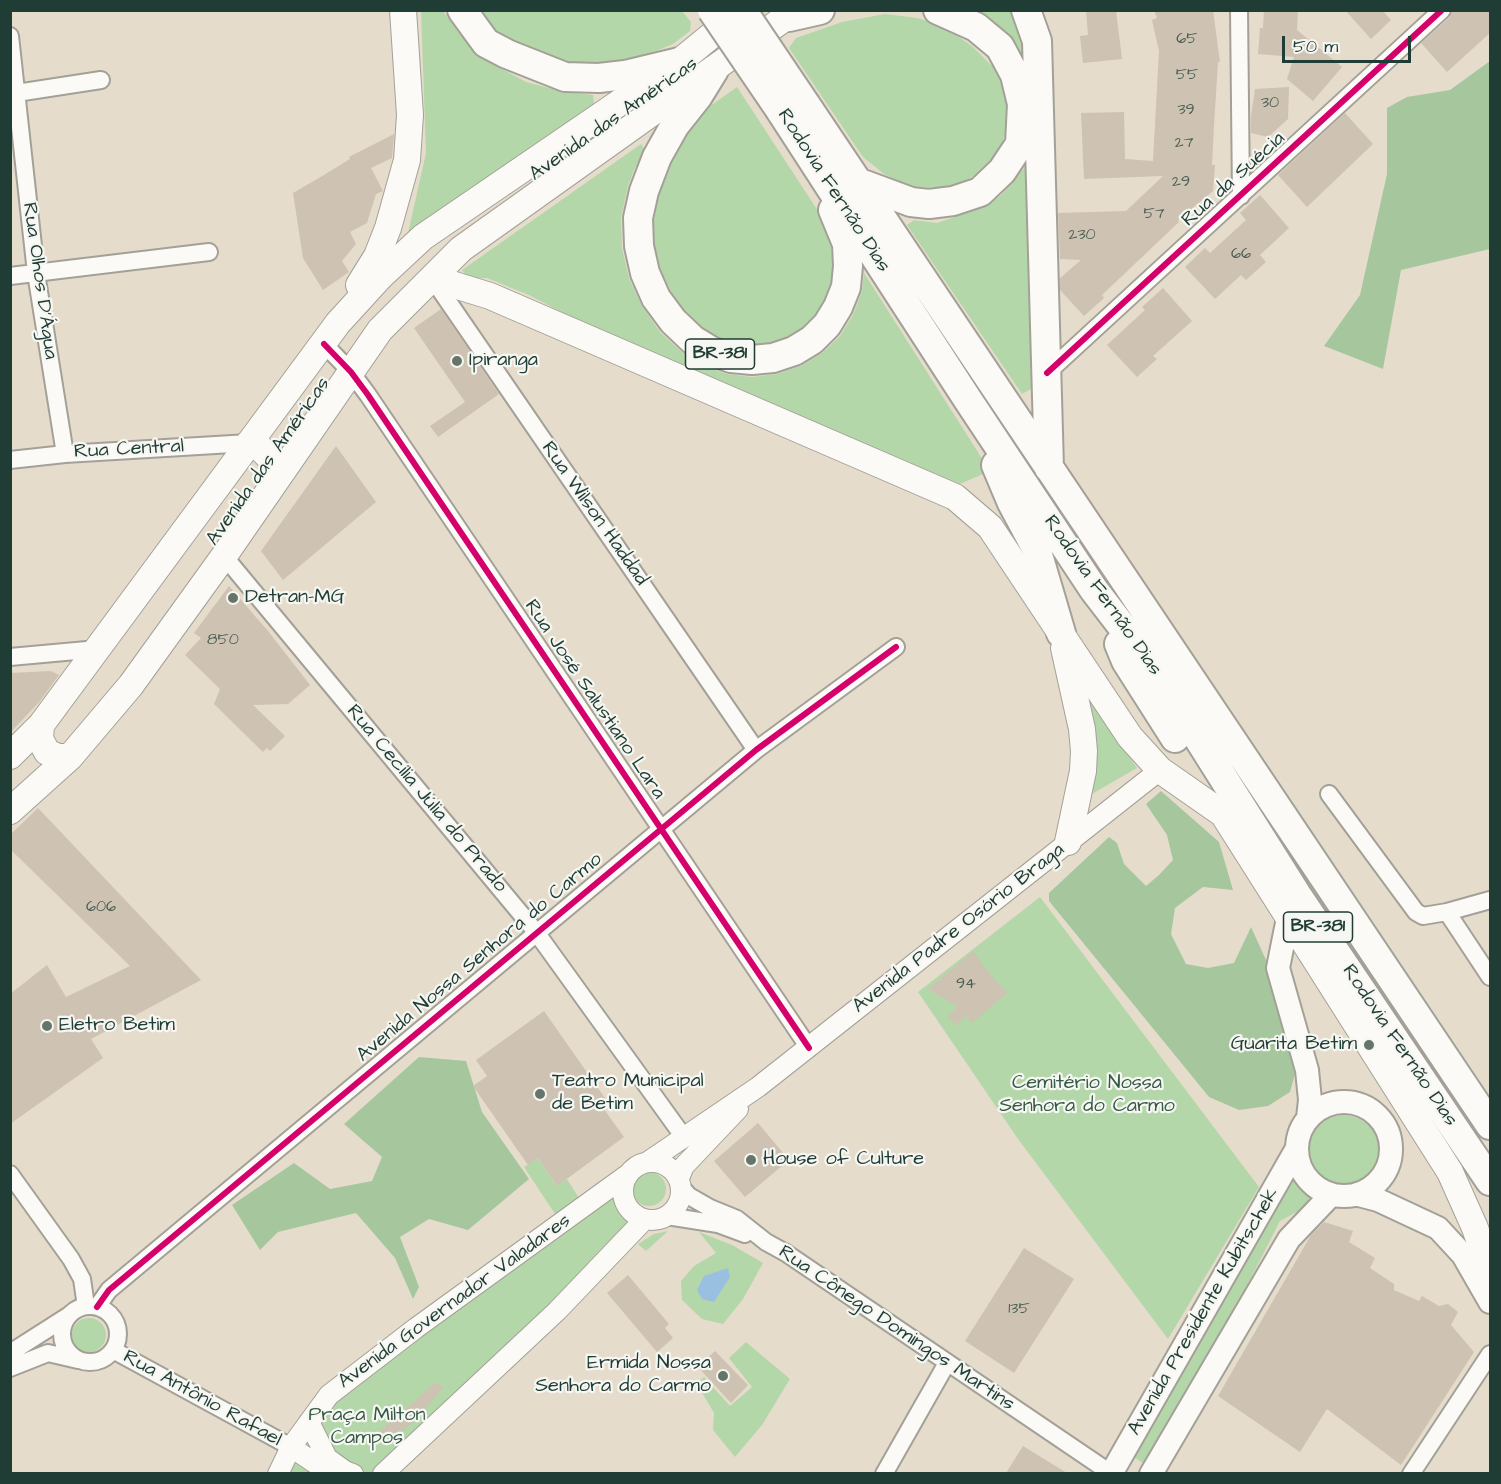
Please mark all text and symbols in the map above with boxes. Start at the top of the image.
scale bar [1285,24,1414,62]
house number: 65 [1176,30,1198,50]
text: 50 m [1293,34,1338,59]
street label: Avenida das Américas [525,53,703,187]
house number: 55 [1176,66,1198,86]
house number: 30 [1261,94,1279,114]
house number: 39 [1177,101,1195,121]
street label: Rodovia Fernão Dias [771,105,895,277]
street label: Rua da Suécia [1177,127,1291,233]
house number: 27 [1174,134,1194,154]
house number: 29 [1172,173,1190,193]
street label: Rua Olhos D'Água [16,201,62,361]
house number: 57 [1143,205,1165,225]
house number: 230 [1068,226,1096,246]
house number: 66 [1231,245,1251,265]
road number: BR-381 [686,339,754,369]
place label: Ipiranga [469,349,538,373]
marker: Ipiranga [450,354,464,368]
street label: Avenida das Américas [202,373,336,551]
street label: Rua Central [73,435,185,465]
street label: Rua Wilson Haddad [535,437,653,591]
street label: Rodovia Fernão Dias [1038,511,1166,681]
place label: Detran-MG [245,586,345,610]
marker: Detran-MG [226,591,240,605]
street label: Rua José Salustiano Lara [518,596,670,804]
house number: 850 [207,631,239,651]
street label: Rua Cecília Júlia do Prado [340,700,512,898]
street label: Avenida Padre Osório Braga [848,839,1070,1019]
street label: Avenida Nossa Senhora do Carmo [352,848,608,1068]
house number: 606 [86,898,116,918]
road number: BR-381 [1284,912,1352,942]
street label: Rodovia Fernão Dias [1336,961,1462,1131]
house number: 94 [956,975,976,995]
place label: Eletro Betim [59,1014,175,1038]
marker: Eletro Betim [40,1019,54,1033]
place label: Guarita Betim [1231,1033,1357,1057]
marker: Guarita Betim [1362,1038,1376,1052]
place label: Teatro Municipal de Betim [552,1070,704,1117]
park label: Cemitério Nossa Senhora do Carmo [999,1072,1175,1119]
marker: Teatro Municipal de Betim [533,1087,547,1101]
place label: House of Culture [763,1148,924,1172]
marker: House of Culture [744,1153,758,1167]
street label: Avenida Presidente Kubitschek [1123,1184,1285,1440]
street label: Avenida Governador Valadares [334,1209,576,1395]
street label: Rua Cônego Domingos Martins [773,1241,1019,1417]
house number: 135 [1008,1300,1030,1320]
street label: Rua Antônio Rafael [119,1345,285,1453]
place label: Ermida Nossa Senhora do Carmo [535,1352,711,1399]
marker: Ermida Nossa Senhora do Carmo [716,1369,730,1383]
park label: Praça Milton Campos [309,1404,425,1451]

